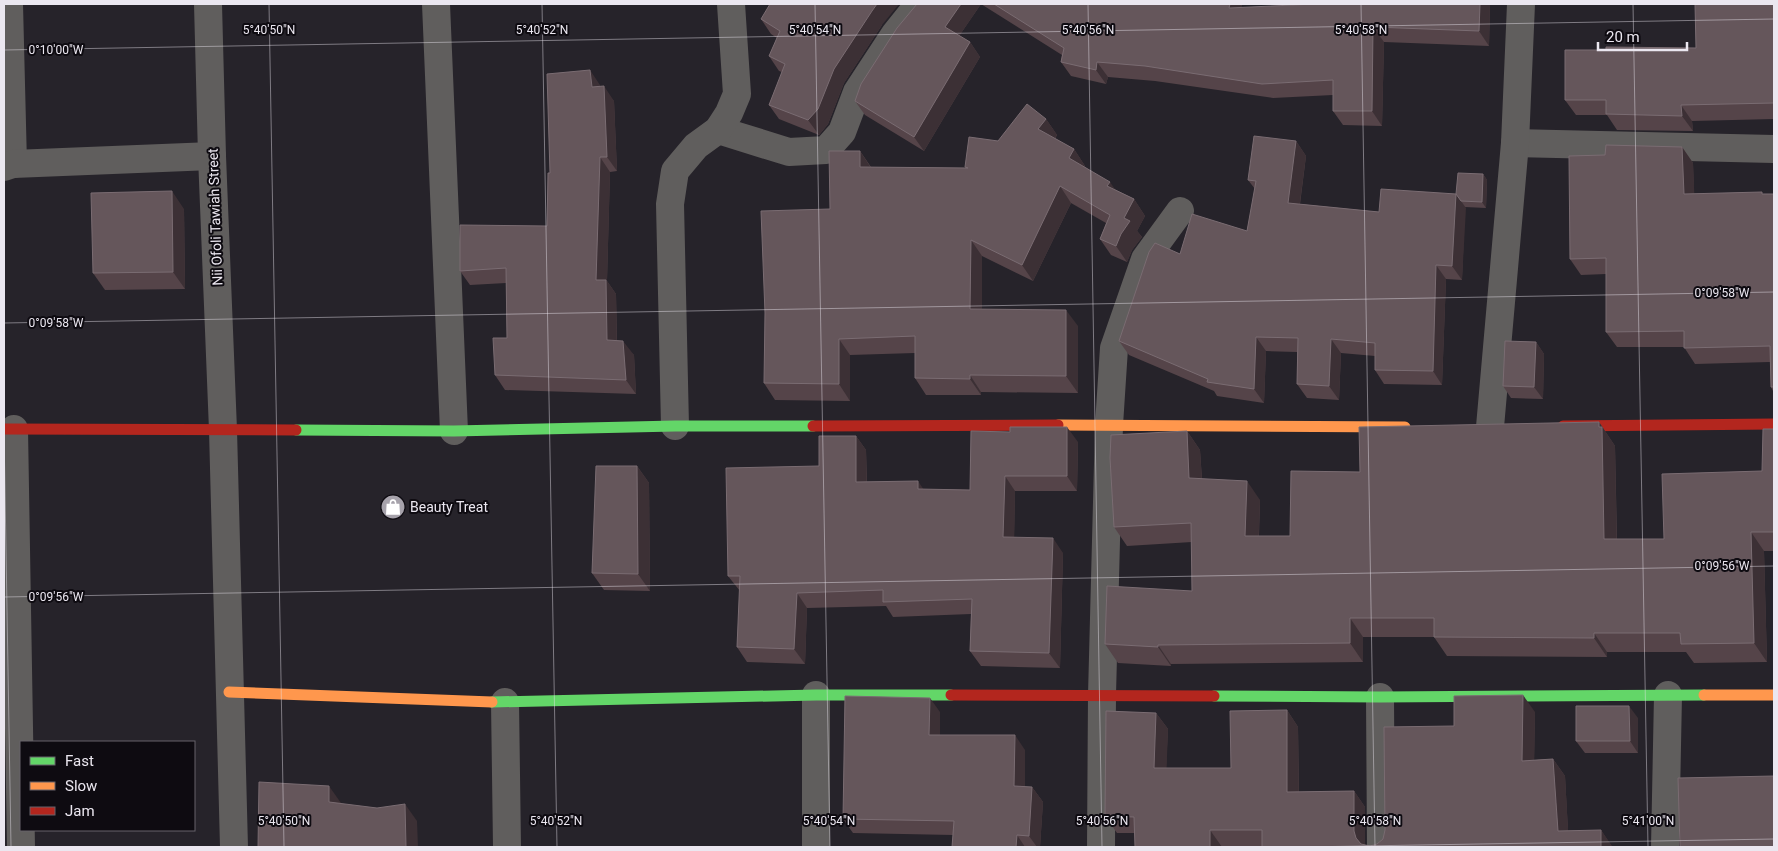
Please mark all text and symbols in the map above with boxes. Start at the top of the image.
scale bar [1598,20,1687,52]
text: 5°40'50"N [243,23,295,37]
text: 5°40'52"N [516,23,568,37]
text: 5°40'54"N [789,23,841,37]
text: 5°40'56"N [1062,23,1114,37]
text: 5°40'58"N [1335,23,1387,37]
text: 20 m [1606,28,1640,46]
text: 0°10'00"W [29,43,84,57]
street label: Nii Ofoli Tawiah Street [205,148,225,286]
text: 0°09'58"W [1695,286,1750,300]
text: 0°09'58"W [29,316,84,330]
shop icon: Beauty Treat [380,494,406,520]
place label: Beauty Treat [410,499,488,515]
text: 0°09'56"W [1695,559,1750,573]
text: 0°09'56"W [29,590,84,604]
legend [20,741,195,831]
text: Fast [65,752,94,770]
text: Slow [65,777,97,795]
text: Jam [65,802,95,820]
text: 5°40'50"N [258,814,310,828]
text: 5°40'52"N [530,814,582,828]
text: 5°40'54"N [803,814,855,828]
text: 5°40'56"N [1076,814,1128,828]
text: 5°40'58"N [1349,814,1401,828]
text: 5°41'00"N [1622,814,1674,828]

